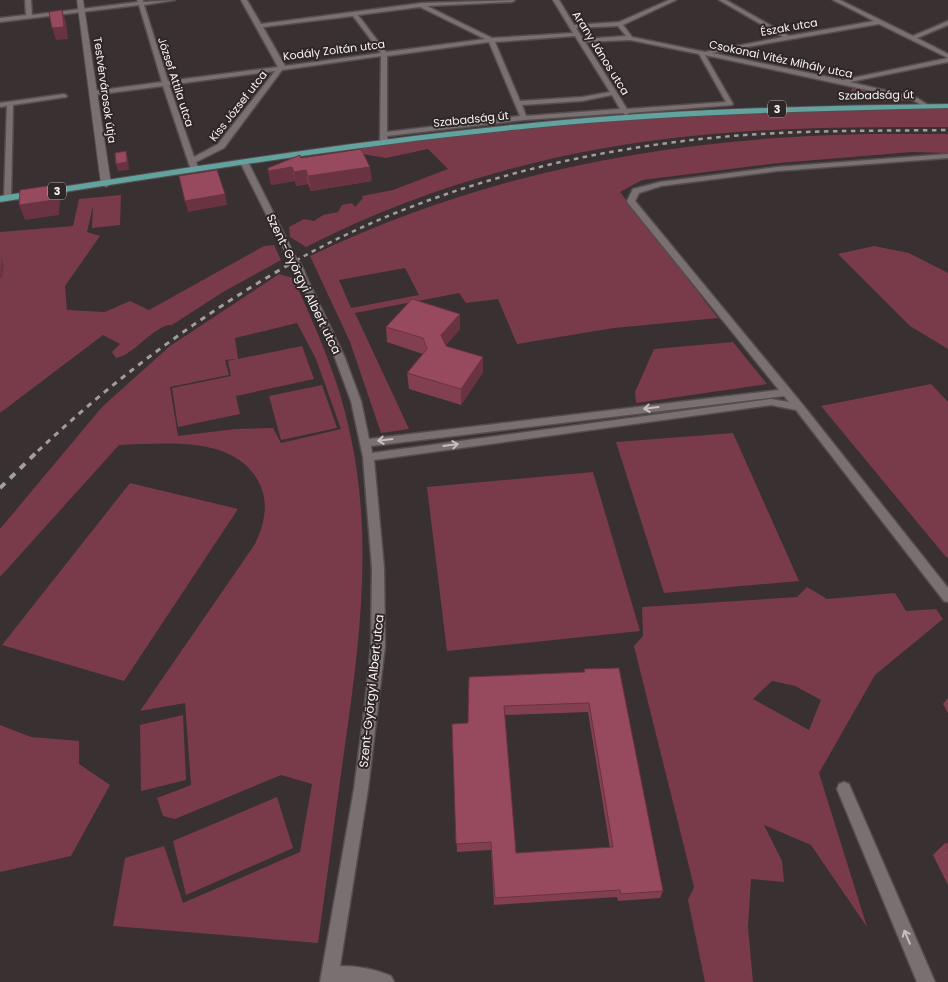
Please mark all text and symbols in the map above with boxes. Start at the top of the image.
street label: Arany János utca [569,8,633,98]
street label: Észak utca [759,14,819,40]
street label: József Attila utca [154,35,198,129]
street label: Testvérvárosok útja [90,36,120,144]
street label: Kodály Zoltán utca [282,36,386,64]
street label: Csokonai Vitéz Mihály utca [708,36,854,82]
street label: Kiss József utca [205,67,271,145]
street label: Szabadság út [838,86,914,104]
road number: 3 [768,100,786,118]
street label: Szabadság út [432,107,510,131]
road number: 3 [48,182,66,200]
street label: Szent-Györgyi Albert utca [263,211,345,357]
one-way arrow [643,403,659,413]
one-way arrow [378,436,394,446]
one-way arrow [443,440,459,450]
street label: Szent-Györgyi Albert utca [354,614,388,768]
one-way arrow [901,930,911,945]

